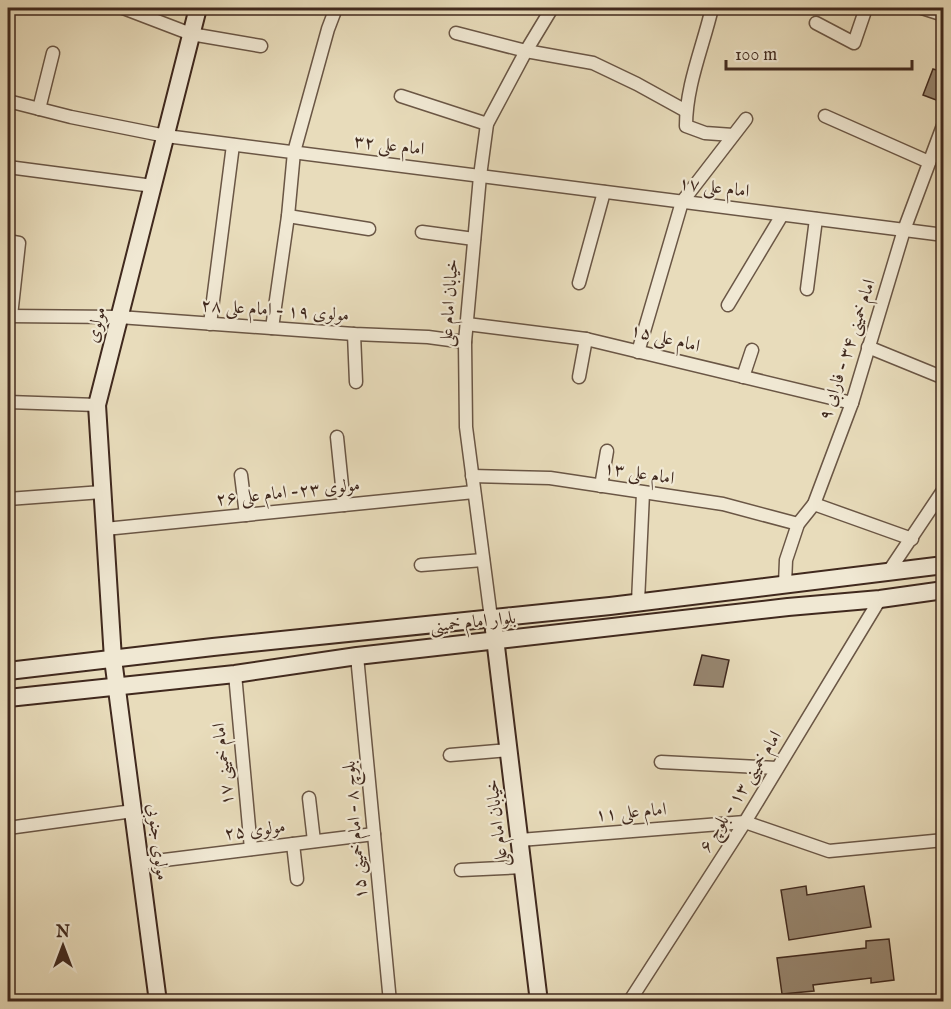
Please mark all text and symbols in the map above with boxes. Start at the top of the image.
scale bar [726,33,912,71]
text: 100 m [735,44,777,67]
street label: امام علی ۳۲ [352,130,426,165]
street label: امام علی ۱۷ [677,172,751,207]
street label: خیابان امام علی [435,258,468,348]
street label: امام خمینی ۳۴ - فارابی ۹ [814,276,885,424]
street label: مولوی ۱۹ - امام علی ۲۸ [200,294,350,331]
street label: مولوی [81,305,113,345]
street label: امام علی ۱۵ [627,319,702,362]
street label: امام علی ۱۳ [602,457,676,494]
street label: مولوی ۲۳- امام علی ۲۶ [215,474,361,515]
street label: بلوار امام خمینی [429,607,518,642]
street label: امام خمینی ۱۷ [208,721,243,806]
street label: امام خمینی ۱۳ - بلوچ ۶ [694,727,790,859]
street label: بلوچ ۸ - امام خمینی ۱۵ [338,759,377,900]
street label: خیابان امام علی [481,777,518,868]
street label: امام علی ۱۱ [595,798,668,831]
street label: مولوی جنوبی [141,802,173,882]
street label: مولوی ۲۵ [223,816,287,846]
north arrow [33,916,93,976]
text: N [55,923,70,943]

